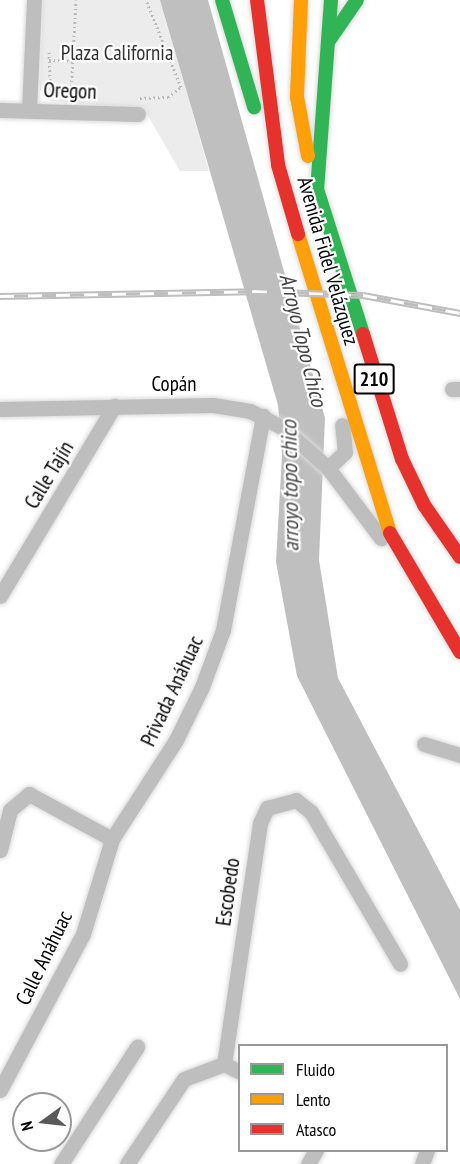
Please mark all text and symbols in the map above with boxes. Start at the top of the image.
park label: Plaza California [61,40,173,66]
street label: Oregon [43,77,97,105]
street label: Avenida Fidel Velázquez [292,174,364,348]
water label: Arroyo Topo Chico [274,271,332,409]
road number: 210 [353,362,395,396]
street label: Copán [152,371,196,397]
water label: arroyo topo chico [276,420,304,552]
street label: Calle Tajín [19,436,79,514]
street label: Privada Anáhuac [135,632,209,750]
street label: Escobedo [211,856,245,928]
street label: Calle Anáhuac [10,906,78,1010]
legend [238,1044,448,1152]
text: Fluido [296,1058,335,1081]
text: Lento [296,1088,331,1111]
north arrow [12,1092,72,1152]
text: Atasco [296,1118,336,1141]
text: N [16,1119,37,1133]

